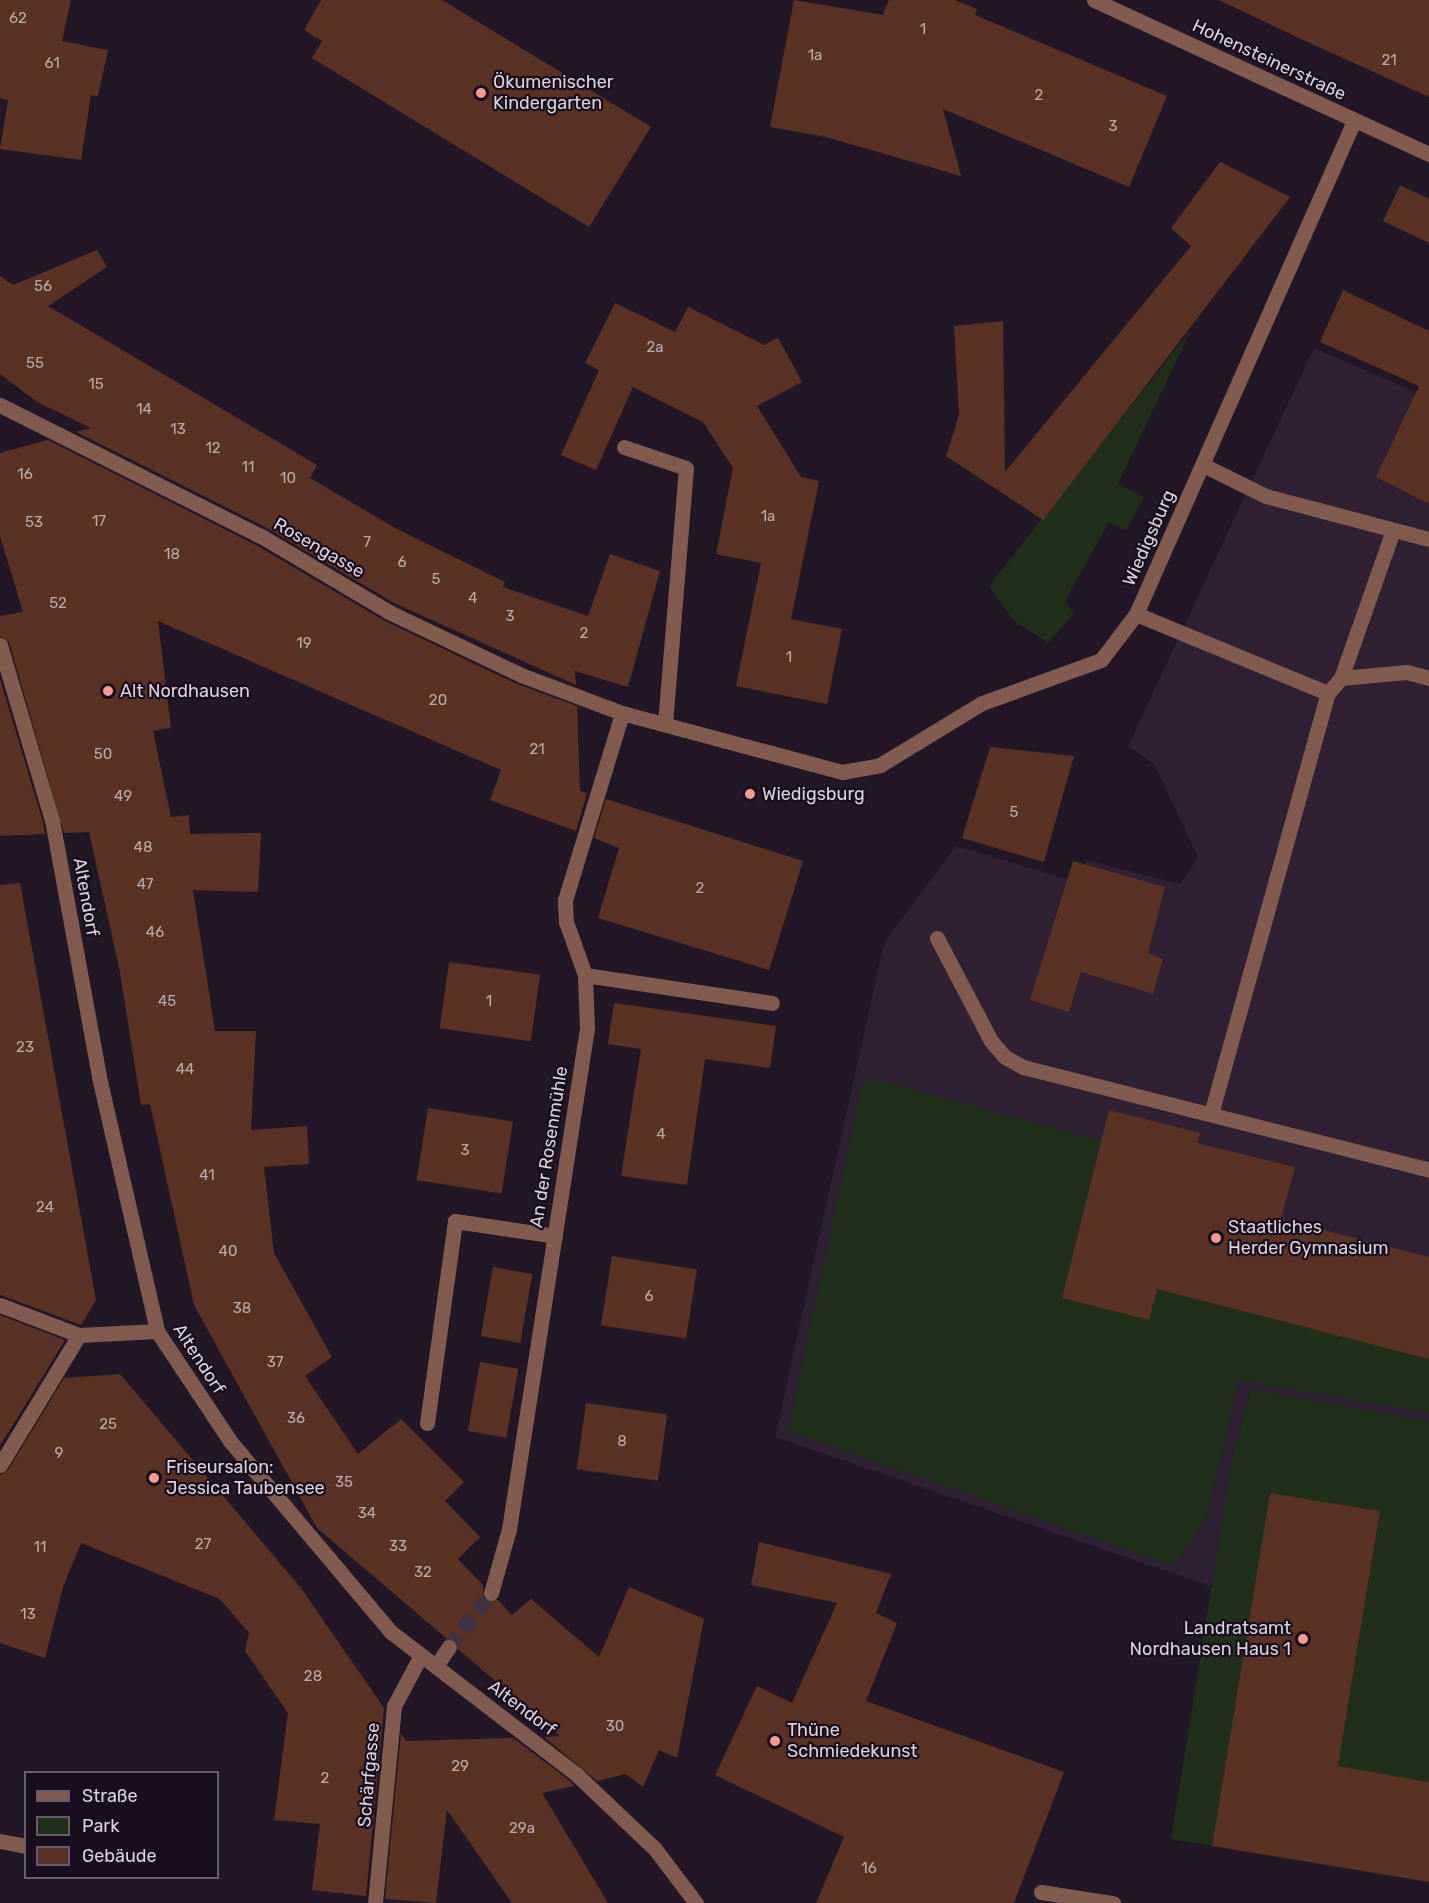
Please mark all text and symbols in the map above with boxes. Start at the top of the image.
house number: 62 [9,10,27,28]
street label: Hohensteinerstraße [1189,15,1349,105]
house number: 1 [920,21,926,39]
house number: 1a [808,47,822,65]
house number: 21 [1381,52,1397,70]
house number: 61 [44,55,60,73]
place label: Ökumenischer Kindergarten [493,72,614,115]
marker: Ökumenischer Kindergarten [474,86,488,100]
house number: 2 [1035,87,1043,105]
house number: 3 [1108,118,1118,136]
house number: 56 [34,278,52,296]
house number: 2a [646,339,664,357]
house number: 55 [26,355,44,373]
house number: 15 [88,376,104,394]
house number: 14 [136,401,152,419]
house number: 13 [170,421,186,439]
house number: 12 [205,440,221,458]
house number: 11 [242,459,254,477]
house number: 16 [17,466,33,484]
house number: 10 [280,470,296,488]
street label: Wiedigsburg [1118,487,1180,589]
house number: 1a [761,508,775,526]
house number: 17 [92,513,106,531]
street label: Rosengasse [270,513,368,583]
house number: 53 [25,514,43,532]
house number: 7 [363,534,371,552]
house number: 18 [164,546,180,564]
house number: 6 [397,554,407,572]
house number: 5 [432,571,440,589]
house number: 4 [468,590,478,608]
house number: 52 [49,595,67,613]
house number: 3 [505,608,515,626]
house number: 2 [580,625,588,643]
house number: 19 [296,635,312,653]
house number: 1 [786,649,792,667]
place label: Alt Nordhausen [120,680,250,702]
marker: Alt Nordhausen [101,684,115,698]
house number: 20 [429,692,447,710]
house number: 21 [529,741,545,759]
house number: 50 [94,746,112,764]
place label: Wiedigsburg [762,783,865,805]
marker: Wiedigsburg [743,787,757,801]
house number: 49 [114,788,132,806]
house number: 5 [1010,804,1018,822]
house number: 48 [134,839,152,857]
street label: Altendorf [68,856,104,938]
house number: 47 [137,876,153,894]
house number: 2 [696,880,704,898]
house number: 46 [146,924,164,942]
house number: 45 [158,993,176,1011]
house number: 1 [486,993,492,1011]
house number: 23 [16,1039,34,1057]
house number: 44 [176,1061,194,1079]
street label: An der Rosenmühle [526,1064,572,1230]
house number: 4 [656,1126,666,1144]
house number: 3 [460,1142,470,1160]
house number: 41 [199,1167,215,1185]
house number: 24 [36,1199,54,1217]
place label: Staatliches Herder Gymnasium [1228,1217,1389,1260]
marker: Staatliches Herder Gymnasium [1209,1231,1223,1245]
house number: 40 [219,1243,237,1261]
house number: 6 [644,1288,654,1306]
house number: 38 [233,1300,251,1318]
street label: Altendorf [168,1320,230,1398]
house number: 37 [267,1354,283,1372]
house number: 36 [287,1410,305,1428]
house number: 25 [99,1416,117,1434]
house number: 8 [617,1433,627,1451]
house number: 9 [55,1445,63,1463]
place label: Friseursalon: Jessica Taubensee [166,1457,325,1500]
marker: Friseursalon: Jessica Taubensee [147,1471,161,1485]
house number: 35 [335,1474,353,1492]
house number: 34 [358,1505,376,1523]
house number: 27 [195,1536,211,1554]
house number: 33 [389,1538,407,1556]
house number: 11 [34,1539,46,1557]
house number: 32 [414,1564,432,1582]
house number: 13 [20,1606,36,1624]
place label: Landratsamt Nordhausen Haus 1 [1130,1618,1291,1660]
marker: Landratsamt Nordhausen Haus 1 [1296,1632,1310,1646]
house number: 28 [304,1668,322,1686]
street label: Altendorf [484,1676,560,1740]
house number: 30 [606,1718,624,1736]
place label: Thüne Schmiedekunst [787,1720,918,1762]
street label: Schärfgasse [354,1722,384,1828]
marker: Thüne Schmiedekunst [768,1734,782,1748]
house number: 29 [451,1758,469,1776]
house number: 2 [321,1770,329,1788]
legend [24,1771,219,1879]
text: Straße [82,1785,138,1807]
text: Park [82,1815,119,1837]
house number: 29a [509,1820,535,1838]
text: Gebäude [82,1845,157,1867]
house number: 16 [861,1860,877,1878]

